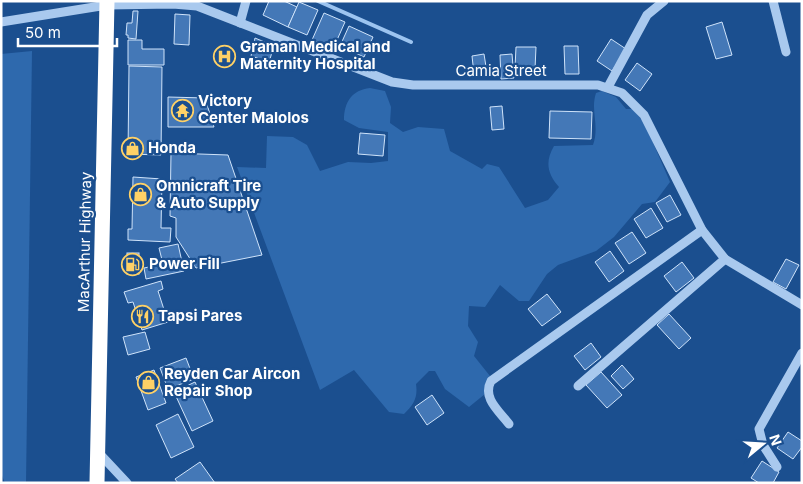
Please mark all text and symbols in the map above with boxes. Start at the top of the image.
scale bar [18,15,116,47]
text: 50 m [25,23,61,42]
place label: Graman Medical and Maternity Hospital [240,37,390,73]
hospital icon: Graman Medical and Maternity Hospital [212,44,236,68]
street label: Camia Street [455,61,547,80]
place label: Victory Center Malolos [198,91,309,127]
temple icon: Victory Center Malolos [170,98,194,122]
shop icon: Honda [120,136,144,160]
place label: Honda [148,138,196,157]
street label: MacArthur Highway [74,171,95,312]
place label: Omnicraft Tire & Auto Supply [156,176,261,212]
shop icon: Omnicraft Tire & Auto Supply [128,183,152,207]
fuel station icon: Power Fill [121,252,145,276]
place label: Power Fill [149,254,220,273]
restaurant icon: Tapsi Pares [130,304,154,328]
place label: Tapsi Pares [158,306,242,325]
place label: Reyden Car Aircon Repair Shop [164,364,300,400]
shop icon: Reyden Car Aircon Repair Shop [136,371,160,395]
north arrow [738,419,788,469]
text: N [766,432,786,448]

